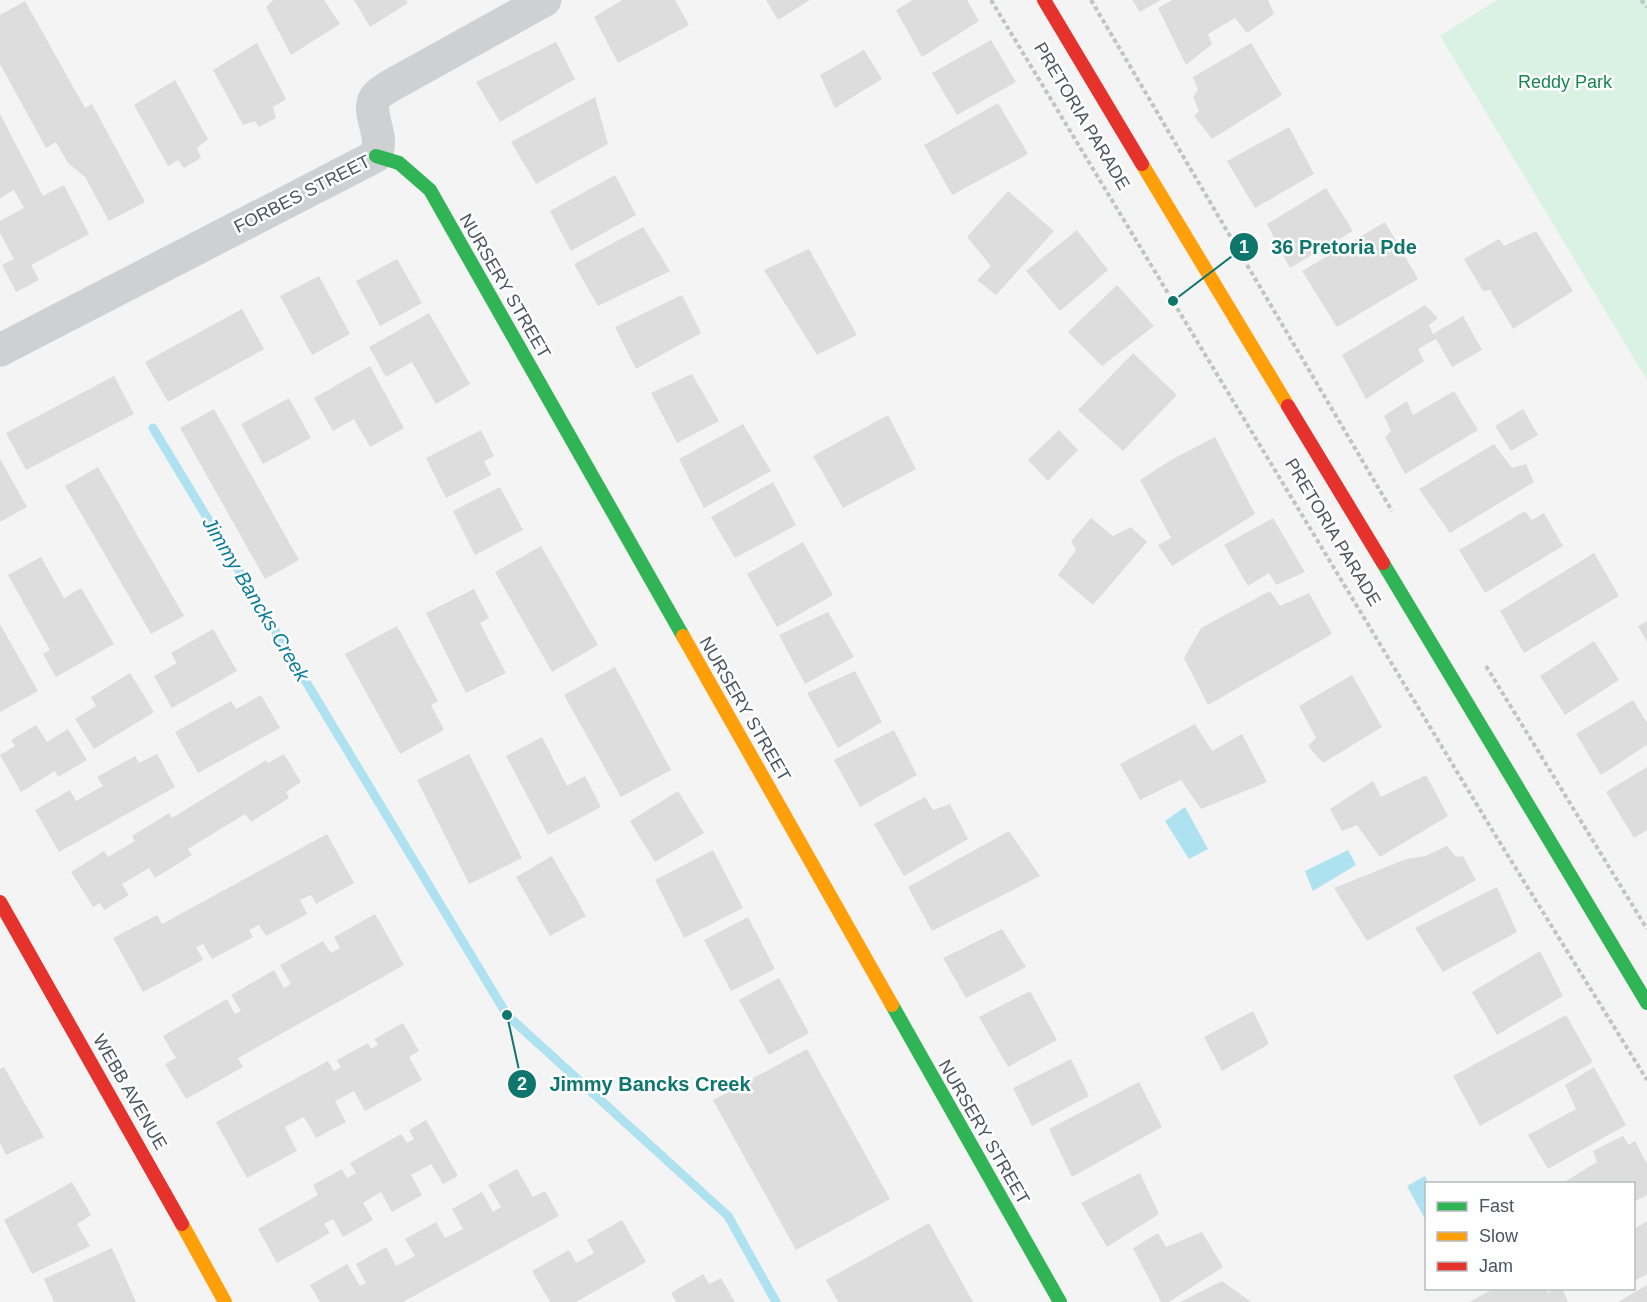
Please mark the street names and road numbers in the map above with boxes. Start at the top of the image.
street label: PRETORIA PARADE [1030,39,1134,193]
street label: FORBES STREET [231,151,373,237]
street label: NURSERY STREET [455,210,555,362]
street label: PRETORIA PARADE [1281,455,1385,609]
street label: NURSERY STREET [695,633,795,785]
street label: WEBB AVENUE [89,1031,171,1153]
street label: NURSERY STREET [934,1056,1034,1208]

